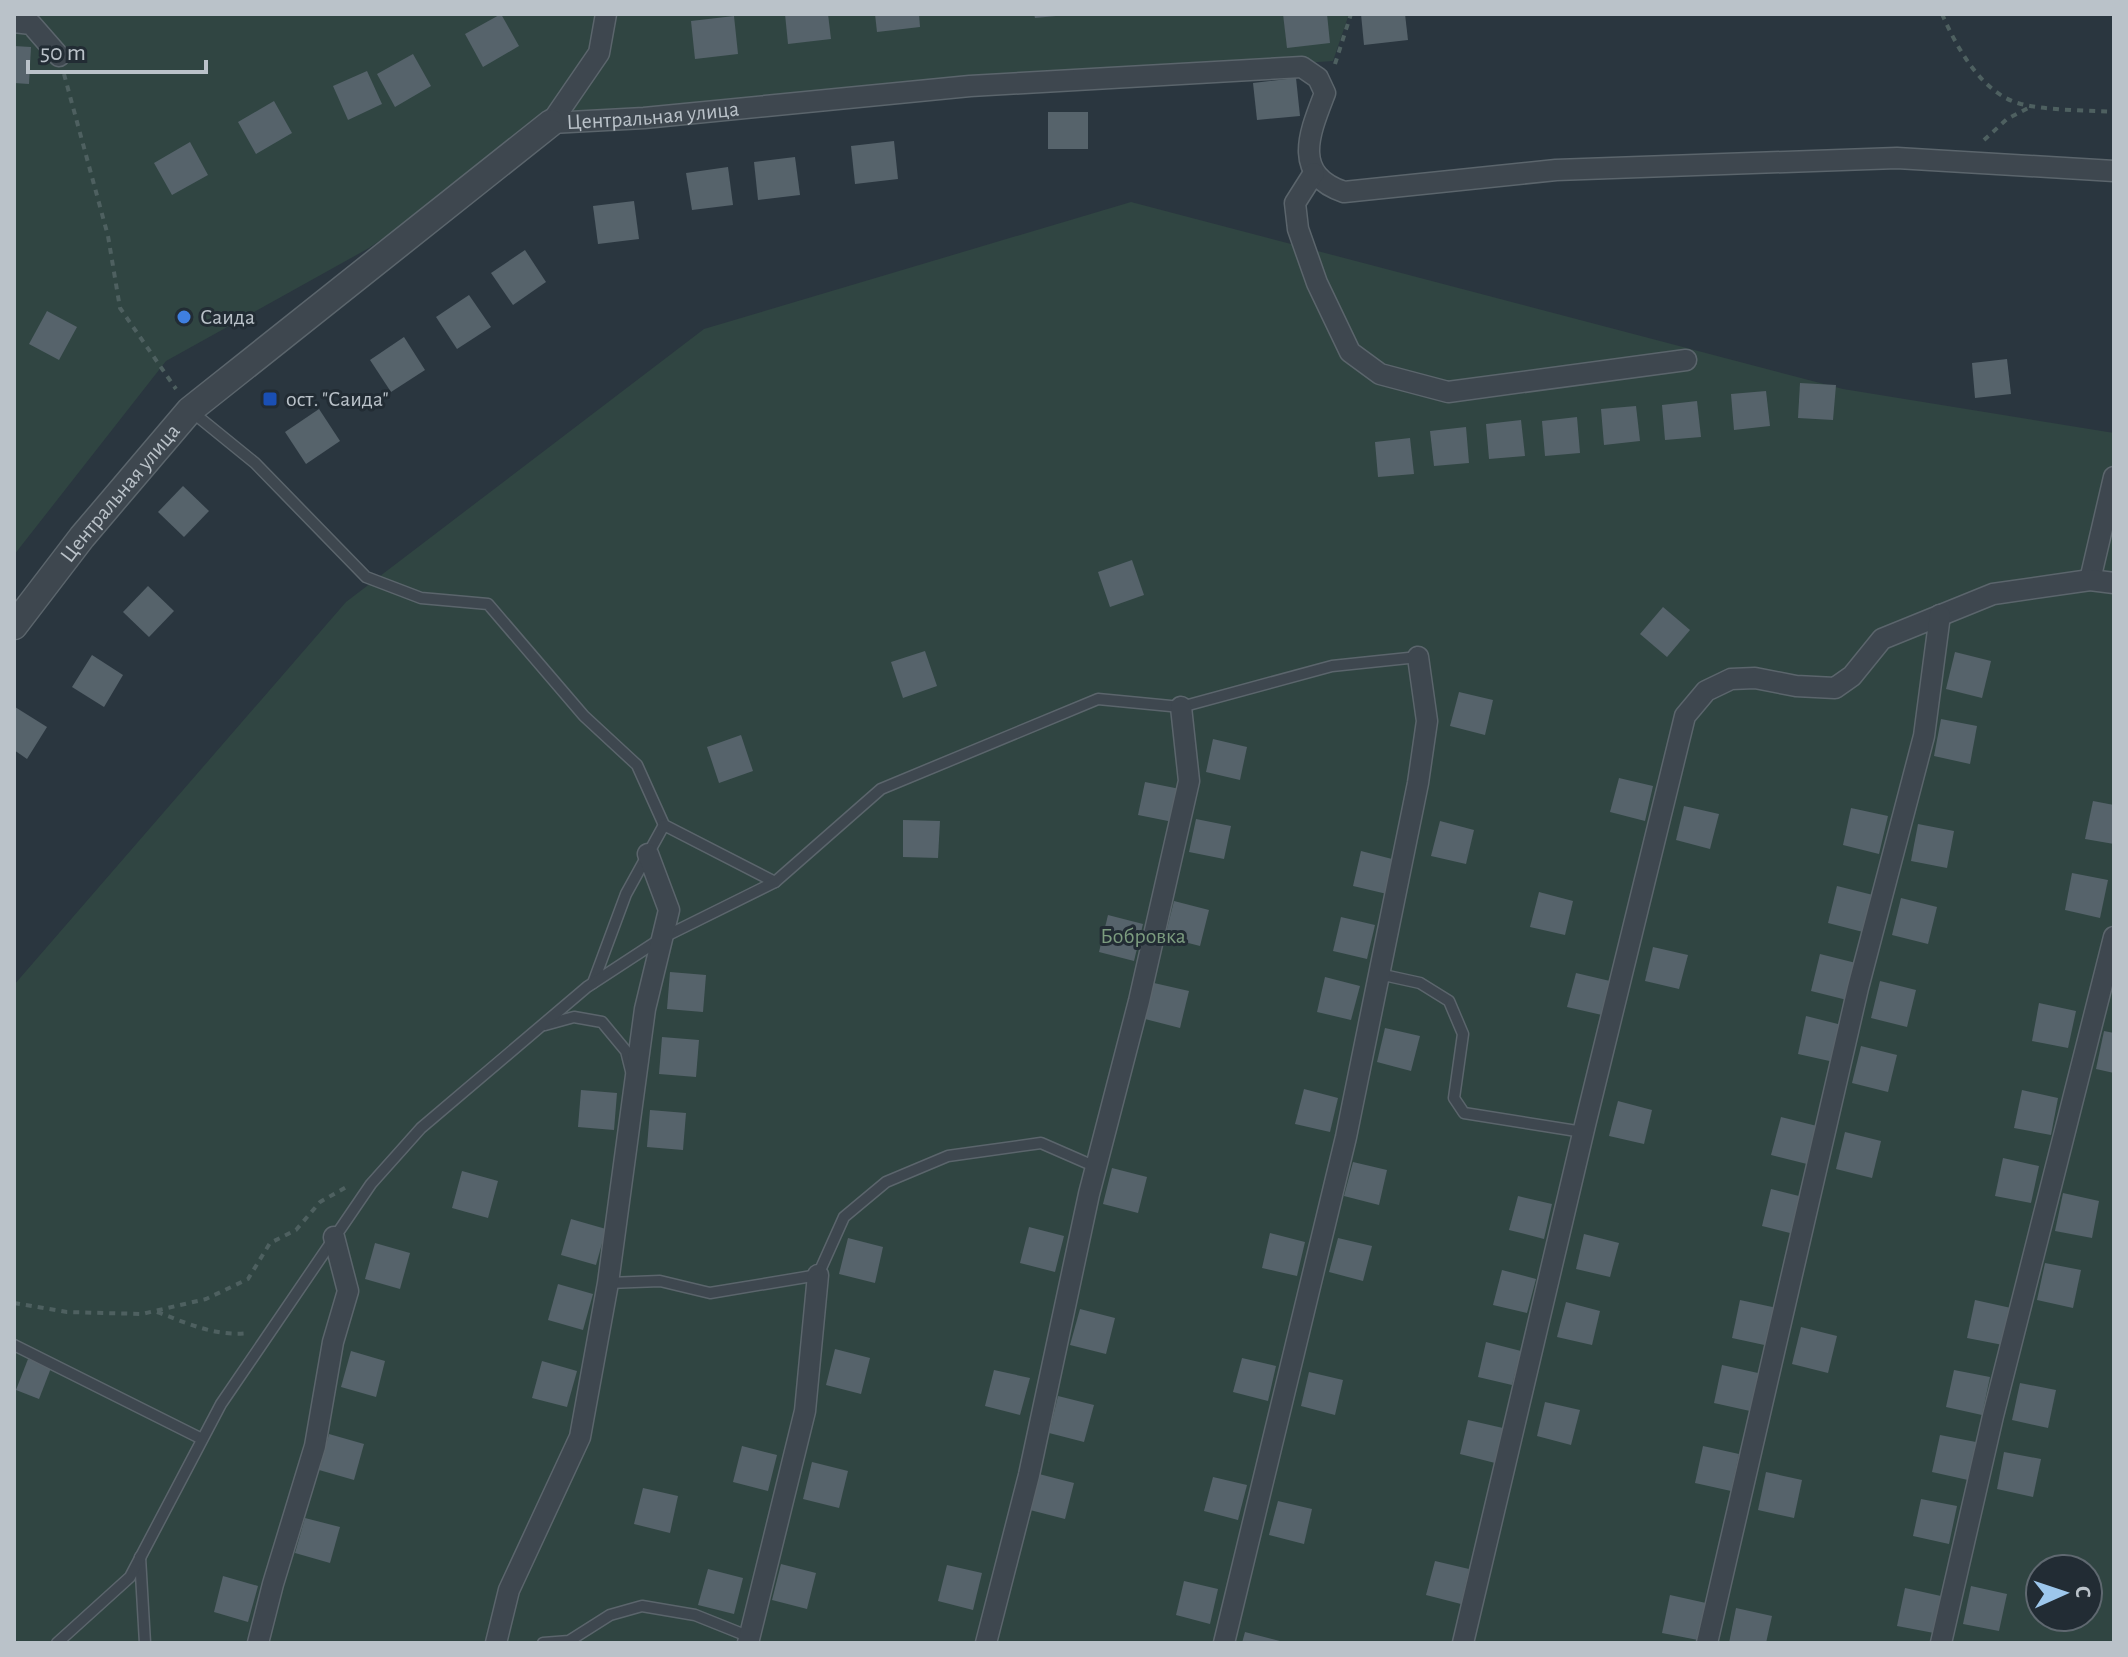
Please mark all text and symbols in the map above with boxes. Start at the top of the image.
scale bar [28,24,206,74]
text: 50 m [40,41,86,65]
street label: Центральная улица [566,98,740,133]
place label: Саида [200,306,255,328]
marker: Саида [175,308,193,326]
place label: ост. "Саида" [286,388,389,410]
marker: ост. "Саида" [261,390,279,408]
street label: Центральная улица [56,420,184,566]
park label: Бобровка [1100,925,1186,947]
north arrow [2024,1553,2104,1633]
text: С [2072,1585,2094,1599]

